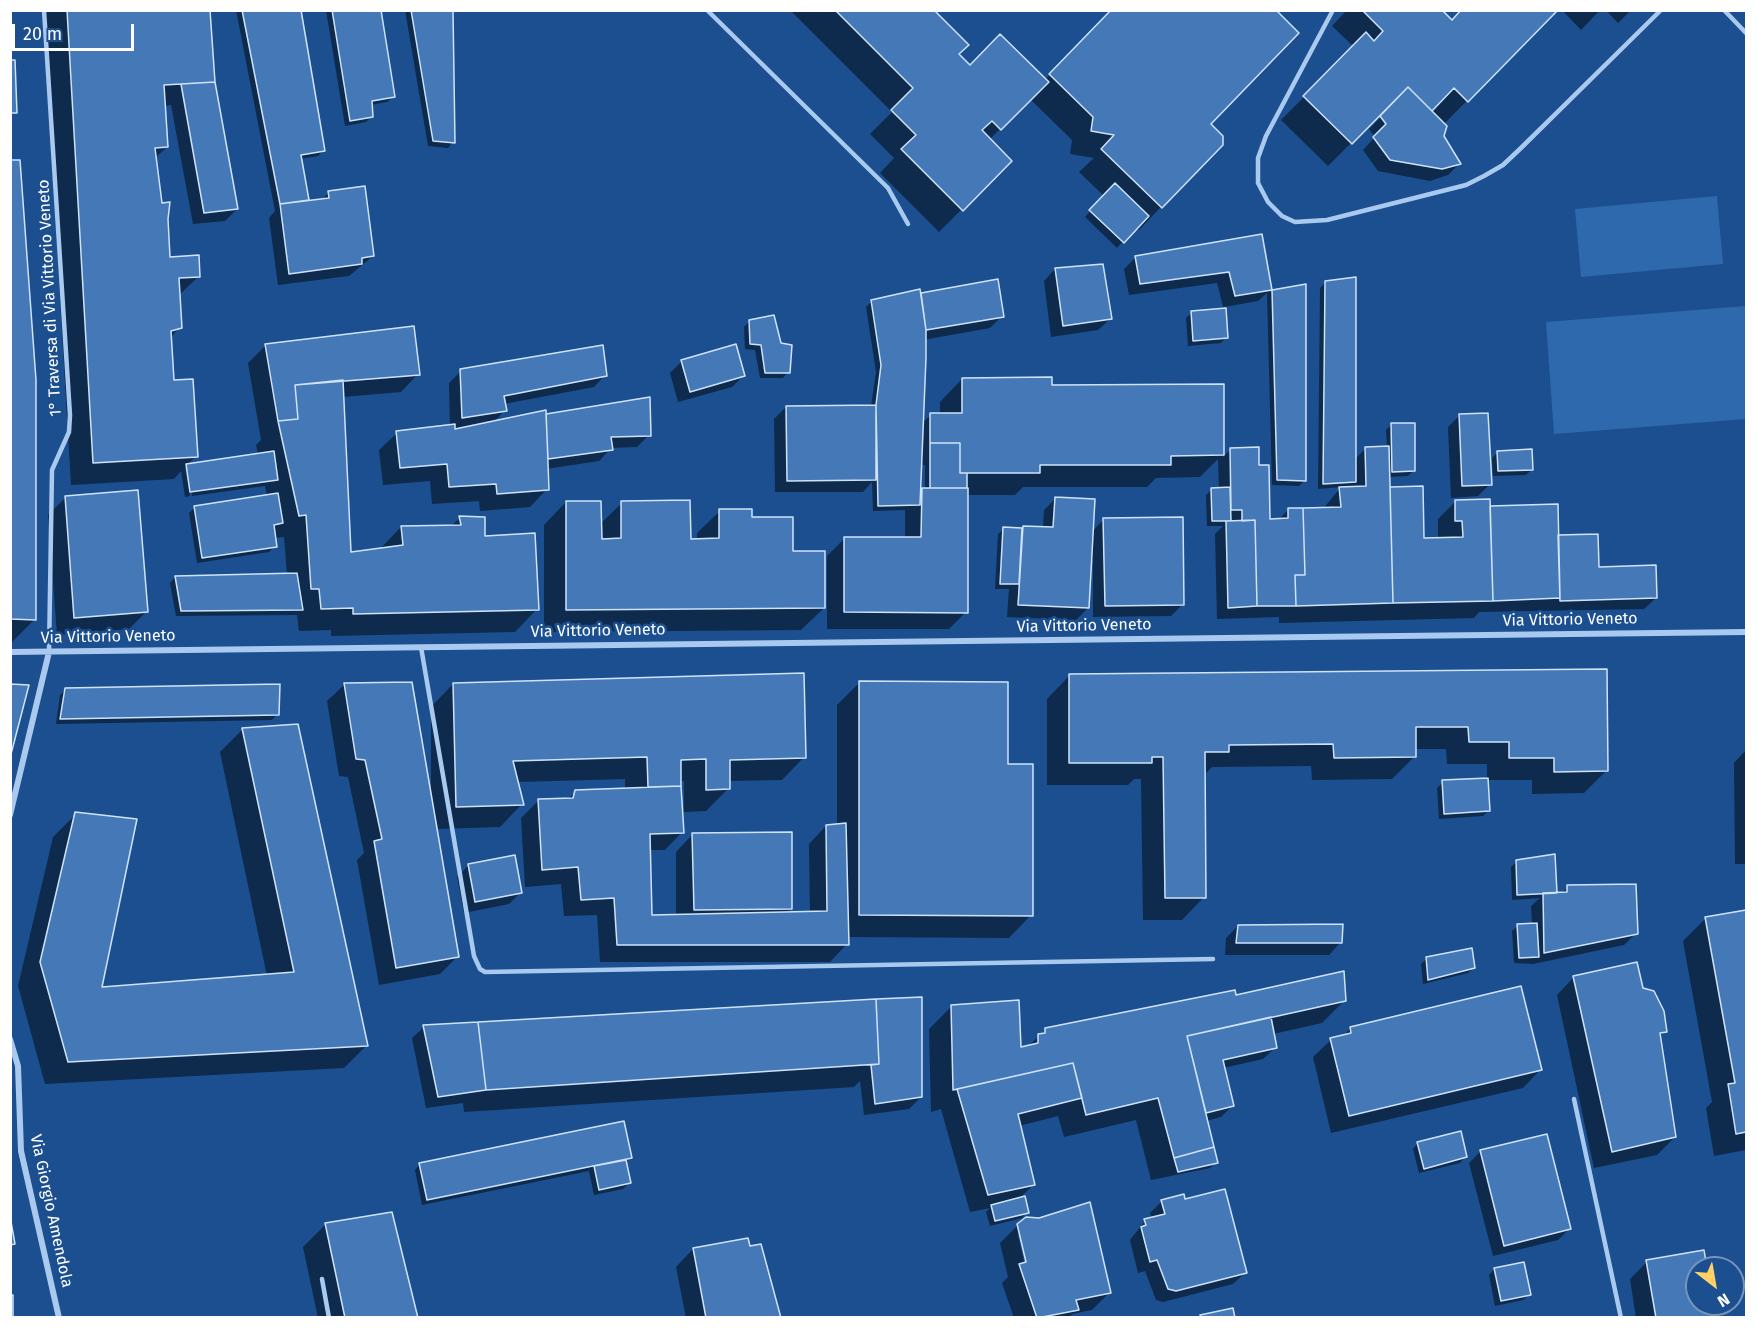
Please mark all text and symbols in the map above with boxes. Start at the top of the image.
scale bar [15,12,136,50]
text: 20 m [23,23,62,45]
street label: 1° Traversa di Via Vittorio Veneto [34,179,66,417]
street label: Via Vittorio Veneto [1502,609,1638,631]
street label: Via Vittorio Veneto [1016,615,1152,637]
street label: Via Vittorio Veneto [530,620,666,642]
street label: Via Vittorio Veneto [40,626,176,648]
street label: Via Giorgio Amendola [25,1133,77,1289]
north arrow [1685,1256,1745,1316]
text: N [1714,1289,1733,1311]

